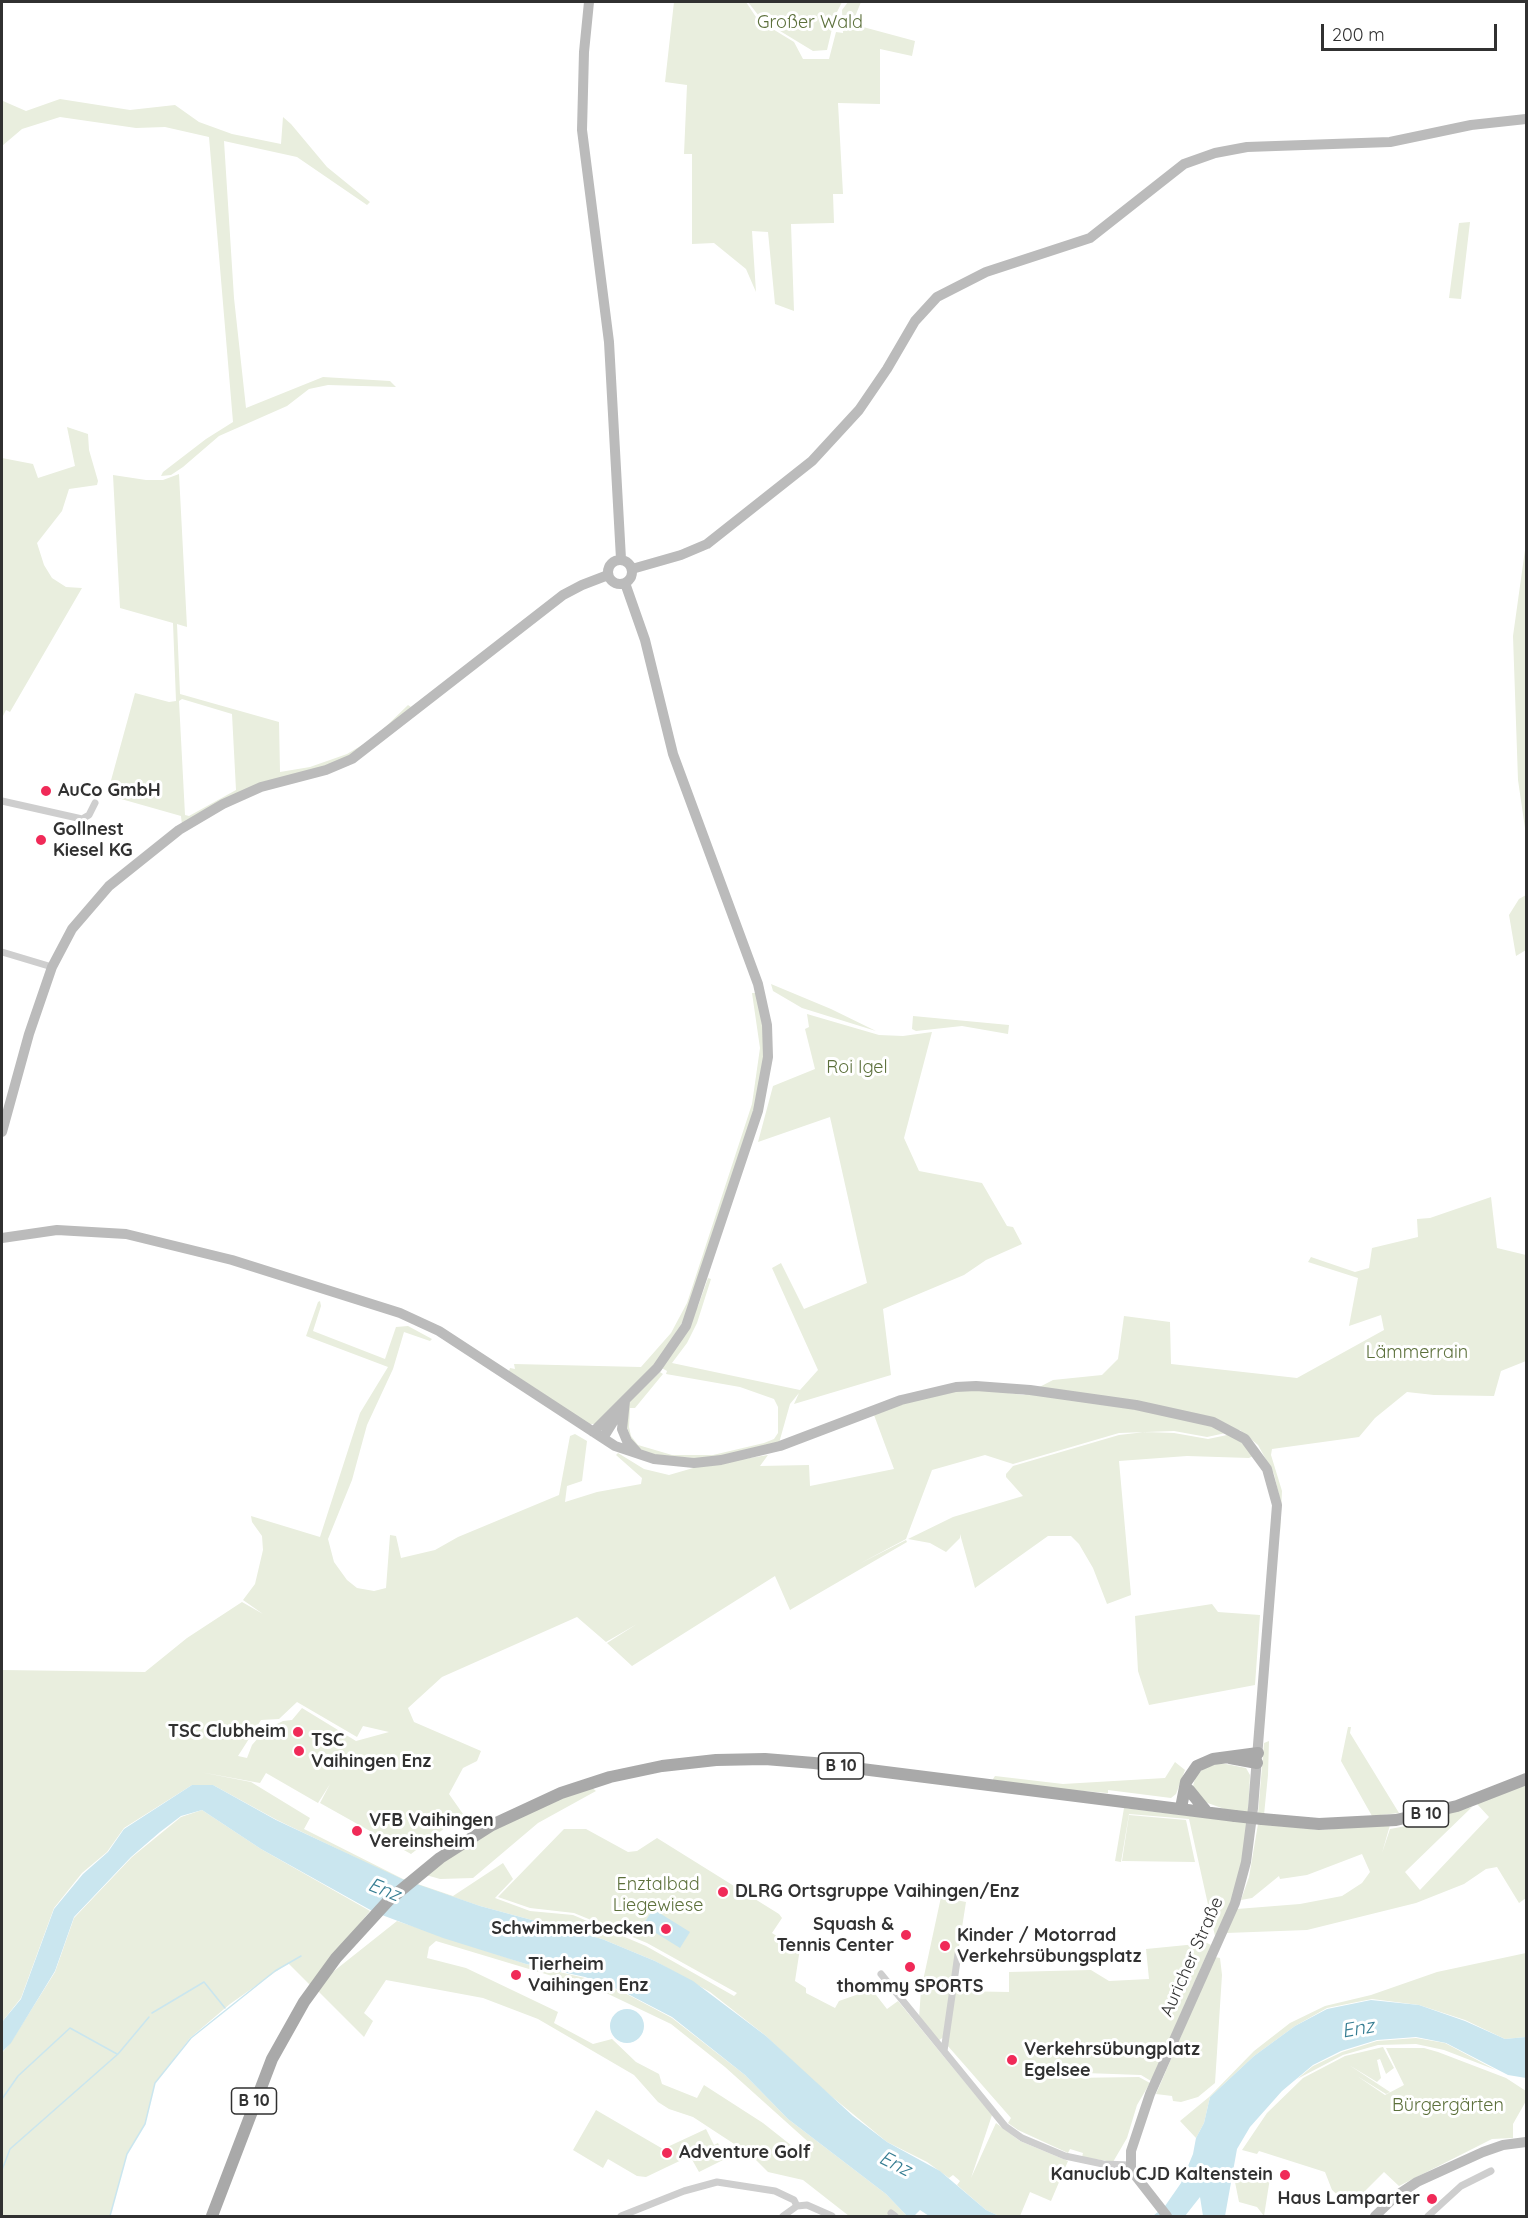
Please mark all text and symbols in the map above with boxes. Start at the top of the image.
park label: Großer Wald [757,12,863,34]
scale bar [1324,12,1500,50]
text: 200 m [1332,23,1385,46]
place label: AuCo GmbH [58,780,161,802]
marker: AuCo GmbH [39,784,53,798]
place label: Gollnest Kiesel KG [53,819,133,862]
marker: Gollnest Kiesel KG [34,833,48,847]
park label: Roi Igel [826,1057,888,1079]
park label: Lämmerrain [1366,1342,1468,1364]
place label: TSC Clubheim [168,1721,286,1743]
marker: TSC Clubheim [291,1725,305,1739]
place label: TSC Vaihingen Enz [311,1730,431,1772]
marker: TSC Vaihingen Enz [292,1744,306,1758]
road number: B 10 [818,1753,864,1779]
road number: B 10 [1404,1801,1448,1827]
place label: VFB Vaihingen Vereinsheim [369,1810,494,1852]
marker: VFB Vaihingen Vereinsheim [350,1824,364,1838]
water label: Enz [364,1873,404,1907]
park label: Enztalbad Liegewiese [613,1874,703,1916]
place label: DLRG Ortsgruppe Vaihingen/Enz [735,1881,1019,1903]
marker: DLRG Ortsgruppe Vaihingen/Enz [716,1885,730,1899]
street label: Auricher Straße [1156,1894,1228,2020]
place label: Squash & Tennis Center [777,1914,894,1956]
place label: Schwimmerbecken [491,1918,654,1940]
marker: Schwimmerbecken [659,1922,673,1936]
place label: Kinder / Motorrad Verkehrsübungsplatz [957,1925,1141,1968]
marker: Squash & Tennis Center [899,1928,913,1942]
marker: Kinder / Motorrad Verkehrsübungsplatz [938,1939,952,1953]
place label: Tierheim Vaihingen Enz [528,1954,648,1996]
marker: thommy SPORTS [903,1960,917,1974]
marker: Tierheim Vaihingen Enz [509,1968,523,1982]
place label: thommy SPORTS [836,1976,984,1998]
water label: Enz [1340,2014,1376,2044]
place label: Verkehrsübungplatz Egelsee [1024,2039,1200,2082]
marker: Verkehrsübungplatz Egelsee [1005,2053,1019,2067]
road number: B 10 [232,2088,276,2114]
park label: Bürgergärten [1392,2095,1504,2117]
place label: Adventure Golf [679,2142,811,2164]
marker: Adventure Golf [660,2146,674,2160]
water label: Enz [875,2146,915,2182]
place label: Kanuclub CJD Kaltenstein [1050,2164,1273,2186]
marker: Kanuclub CJD Kaltenstein [1278,2168,1292,2182]
place label: Haus Lamparter [1278,2188,1420,2210]
marker: Haus Lamparter [1425,2192,1439,2206]

